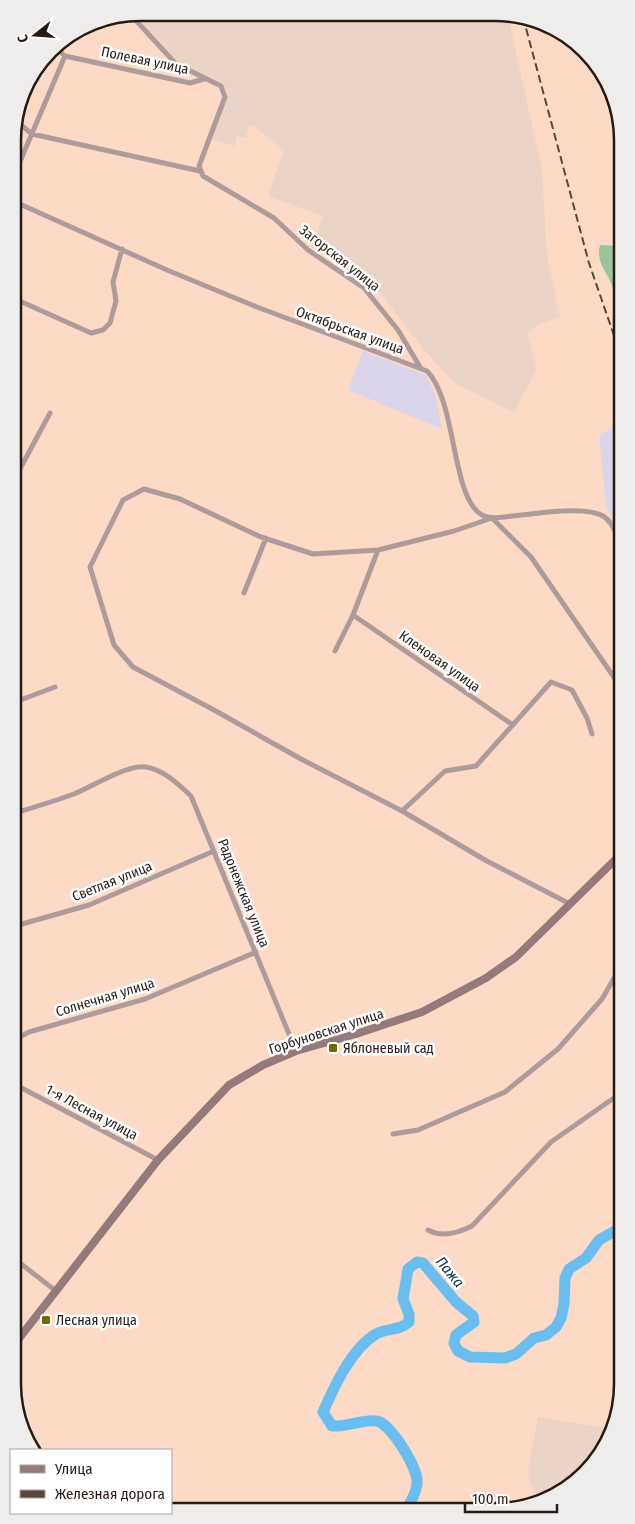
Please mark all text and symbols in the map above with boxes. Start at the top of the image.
north arrow [10,10,60,60]
text: С [14,32,32,45]
street label: Полевая улица [100,43,190,78]
street label: Загорская улица [296,222,384,295]
street label: Октябрьская улица [294,303,406,358]
street label: Кленовая улица [396,627,484,696]
street label: Радонежская улица [214,836,273,950]
street label: Светлая улица [70,858,155,905]
street label: Солнечная улица [54,974,157,1021]
street label: Горбуновская улица [267,1005,386,1058]
place label: Яблоневый сад [343,1040,434,1057]
marker: Яблоневый сад [327,1042,339,1054]
street label: 1-я Лесная улица [43,1081,141,1144]
water label: Пажа [432,1253,468,1291]
place label: Лесная улица [56,1312,137,1329]
marker: Лесная улица [40,1314,52,1326]
legend [10,1449,172,1514]
text: Улица [54,1460,93,1478]
scale bar [465,1482,558,1514]
text: Железная дорога [55,1485,165,1503]
text: 100 m [472,1490,509,1508]

